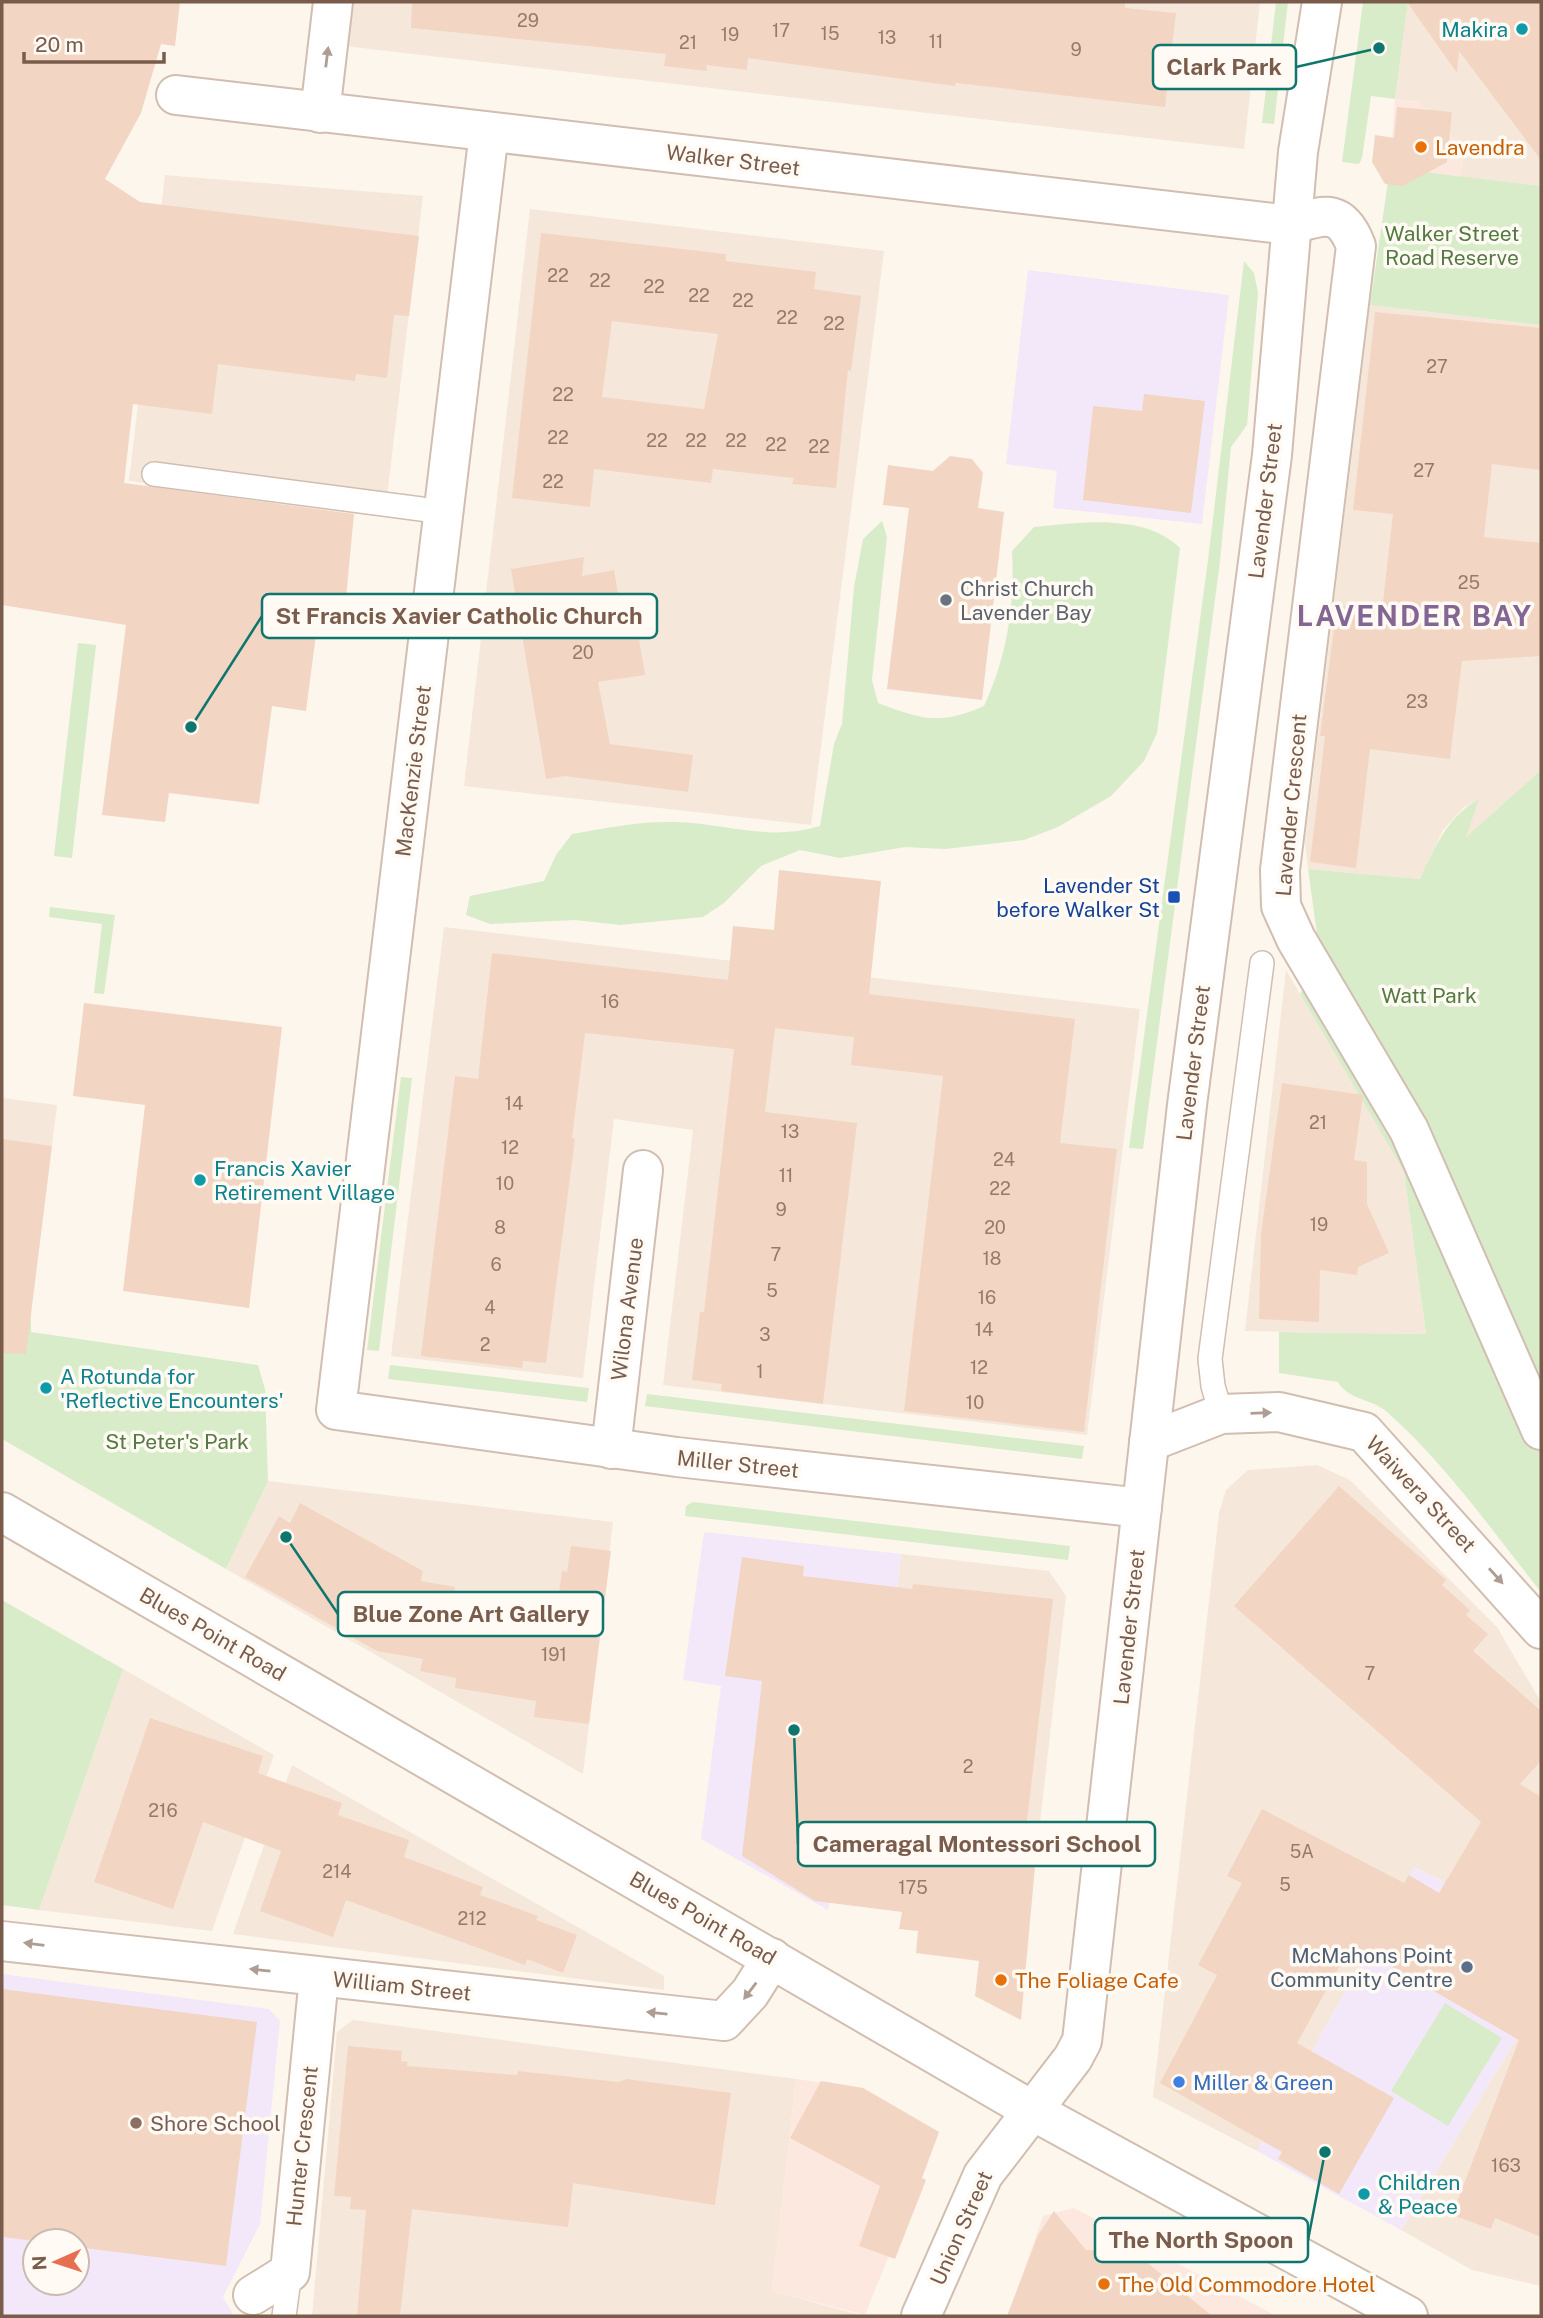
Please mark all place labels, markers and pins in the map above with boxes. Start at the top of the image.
place label: Makira [1441,17,1508,42]
marker: Makira [1514,21,1530,37]
callout: Clark Park [1153,45,1296,89]
place label: Lavendra [1435,135,1525,160]
marker: Lavendra [1413,139,1429,155]
place label: Christ Church Lavender Bay [960,576,1094,625]
marker: Christ Church Lavender Bay [938,592,954,608]
callout: St Francis Xavier Catholic Church [262,594,657,638]
place label: Lavender St before Walker St [996,873,1160,922]
marker: Lavender St before Walker St [1166,889,1182,905]
place label: Francis Xavier Retirement Village [214,1156,395,1205]
marker: Francis Xavier Retirement Village [192,1172,208,1188]
place label: A Rotunda for 'Reflective Encounters' [60,1364,284,1413]
marker: A Rotunda for 'Reflective Encounters' [38,1380,54,1396]
callout: Blue Zone Art Gallery [338,1592,603,1636]
callout: Cameragal Montessori School [798,1822,1155,1866]
place label: McMahons Point Community Centre [1270,1943,1453,1992]
marker: McMahons Point Community Centre [1459,1959,1475,1975]
place label: The Foliage Cafe [1015,1968,1179,1993]
marker: The Foliage Cafe [993,1972,1009,1988]
place label: Miller & Green [1193,2070,1333,2095]
marker: Miller & Green [1171,2074,1187,2090]
place label: Shore School [150,2111,281,2136]
marker: Shore School [128,2115,144,2131]
place label: Children & Peace [1378,2170,1460,2219]
marker: Children & Peace [1356,2186,1372,2202]
callout: The North Spoon [1095,2218,1308,2262]
place label: The Old Commodore Hotel [1118,2272,1375,2297]
marker: The Old Commodore Hotel [1096,2276,1112,2292]

